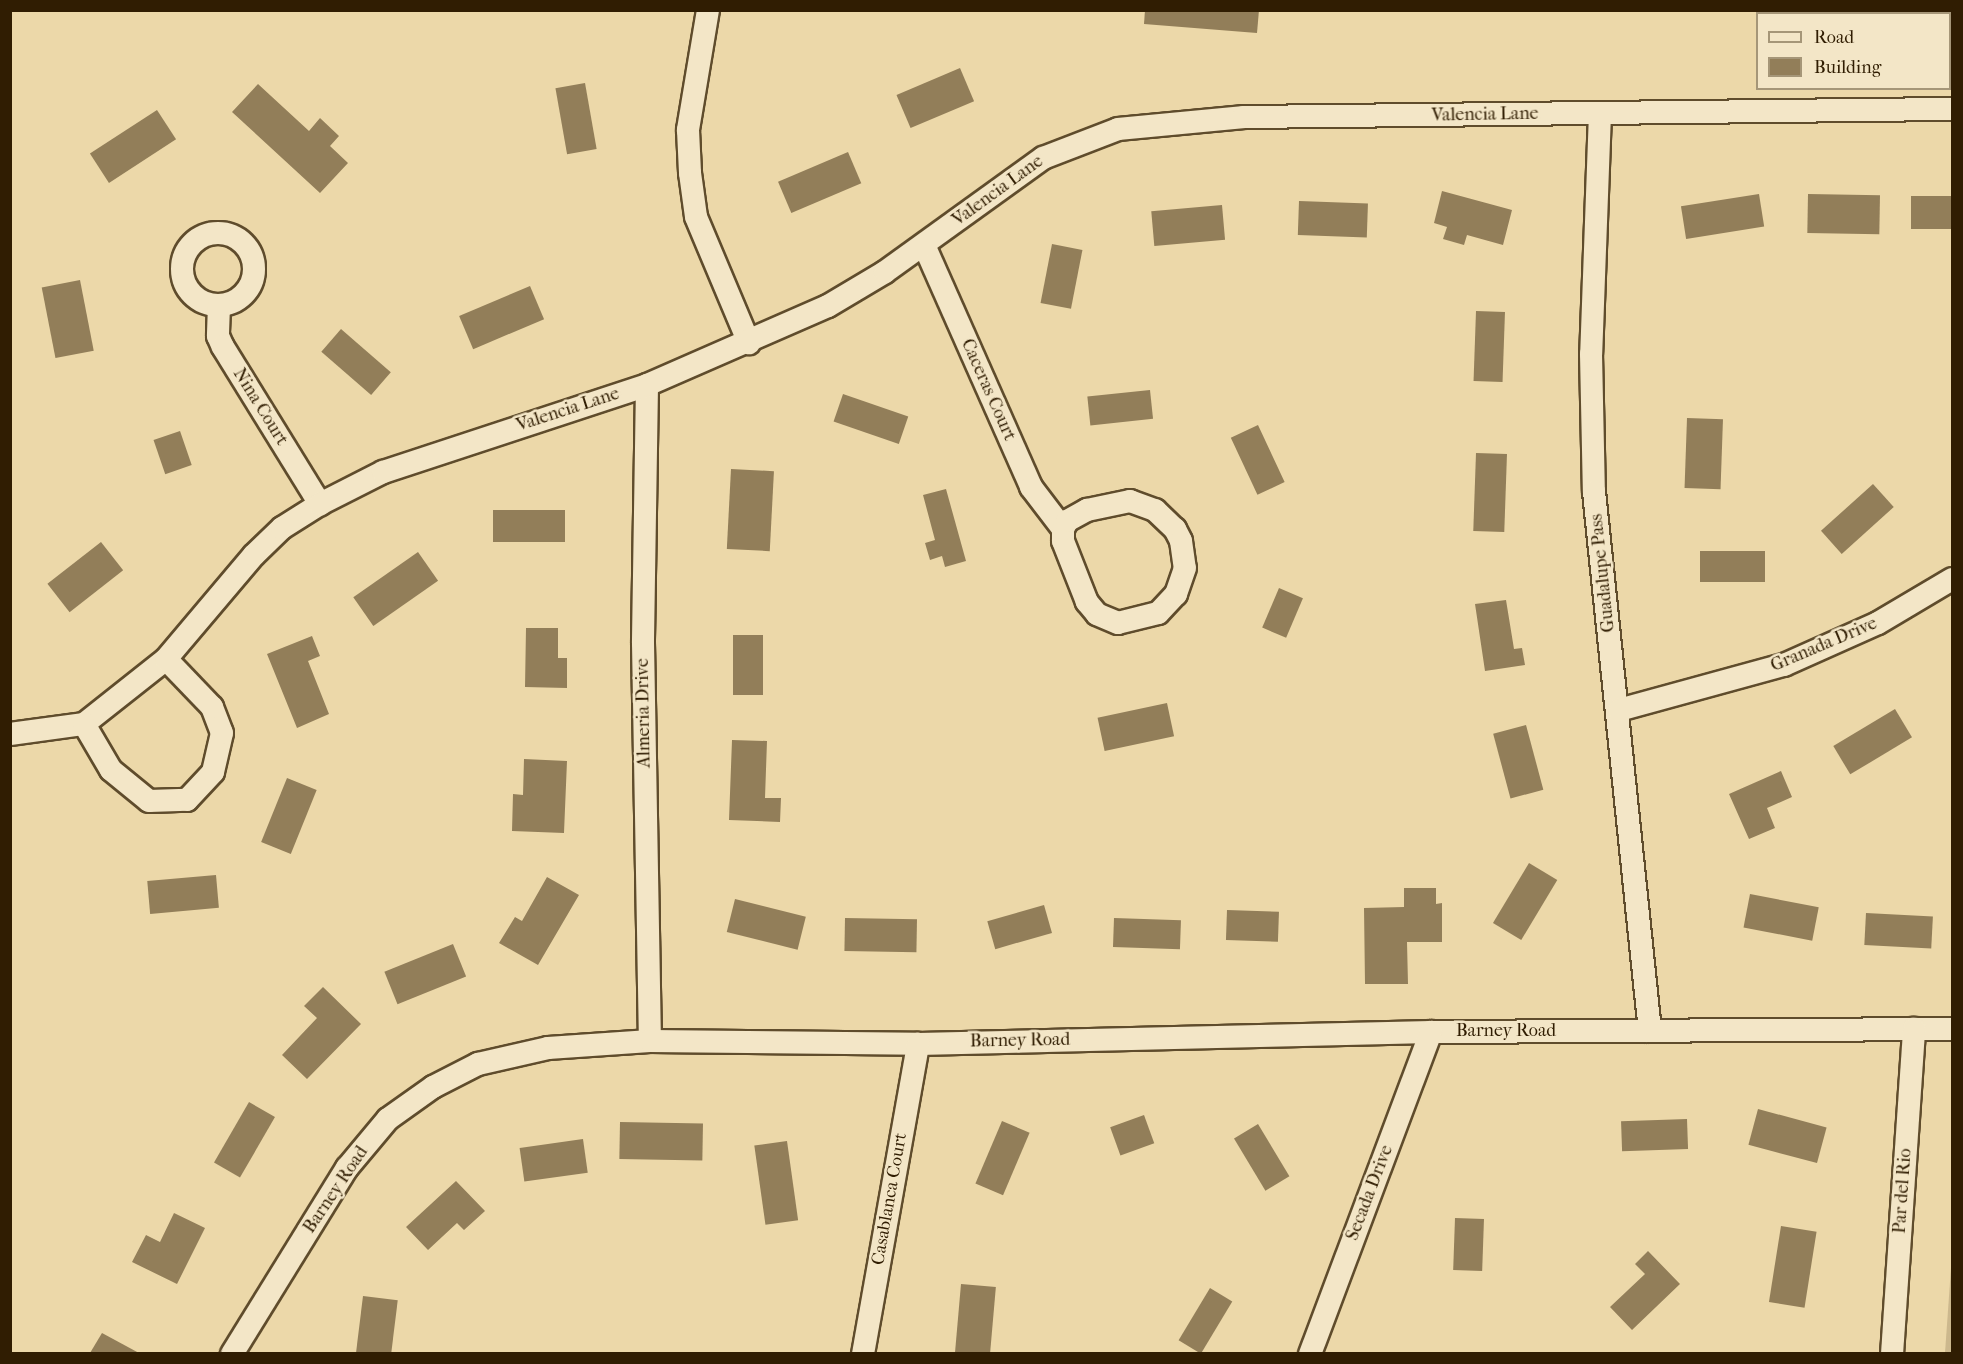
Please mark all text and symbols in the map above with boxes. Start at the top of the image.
legend [1756,12,1951,90]
text: Road [1814,27,1854,48]
text: Building [1814,57,1881,78]
street label: Valencia Lane [1431,103,1539,127]
street label: Valencia Lane [948,151,1048,231]
street label: Caceras Court [956,336,1020,444]
street label: Nina Court [228,364,292,450]
street label: Valencia Lane [514,383,622,437]
street label: Guadalupe Pass [1586,513,1620,633]
street label: Granada Drive [1768,613,1880,677]
street label: Almeria Drive [632,658,656,768]
street label: Barney Road [1456,1020,1556,1042]
street label: Barney Road [970,1029,1070,1053]
street label: Casablanca Court [868,1131,912,1267]
street label: Barney Road [299,1142,373,1238]
street label: Secada Drive [1342,1142,1398,1244]
street label: Par del Rio [1889,1148,1917,1234]

